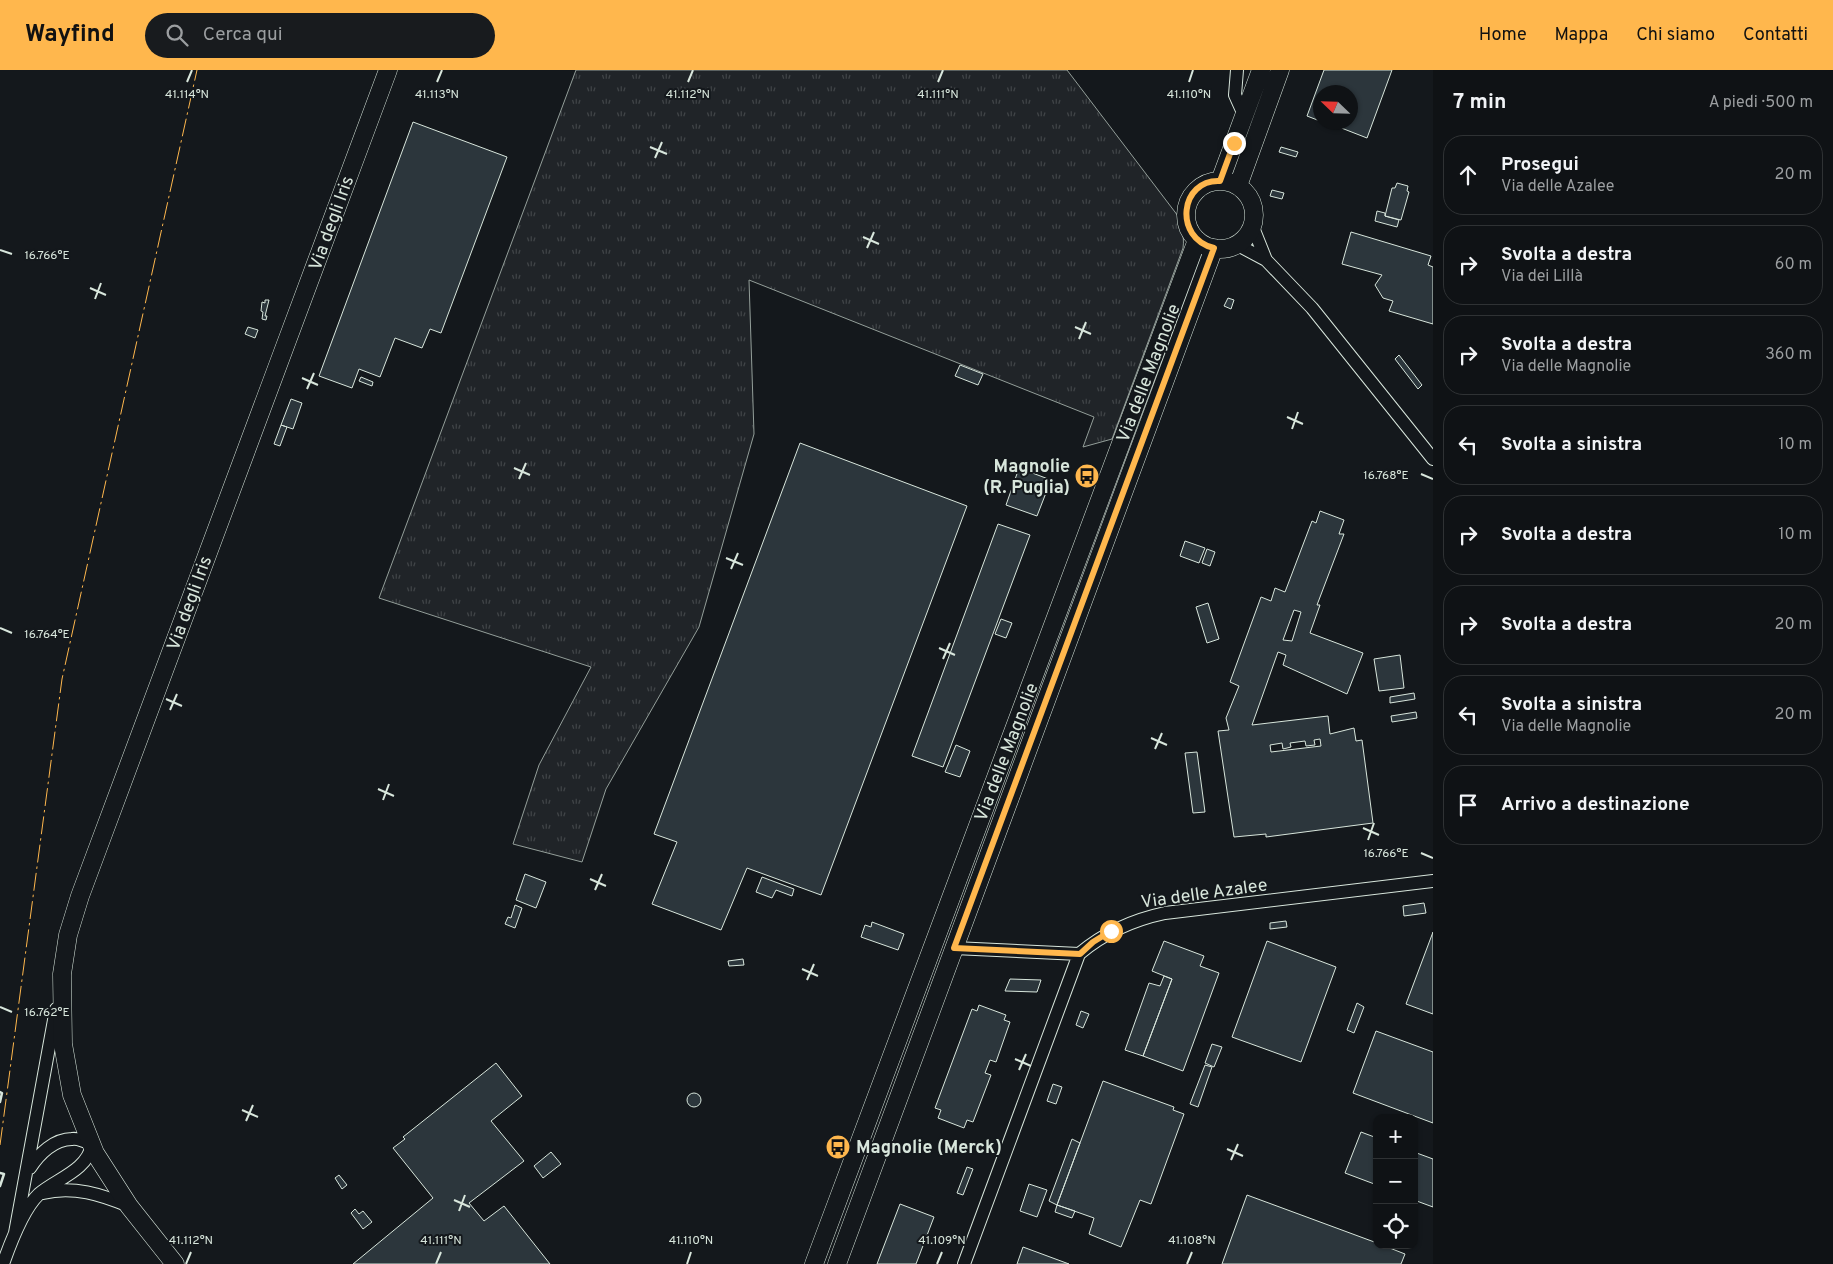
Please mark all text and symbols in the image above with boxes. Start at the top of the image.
search box [145,13,495,58]
text: Wayfind [25,20,115,50]
icon: search [163,21,191,49]
text: Cerca qui [203,23,283,47]
text: Home [1479,24,1527,47]
text: Mappa [1555,24,1608,47]
text: Chi siamo [1636,24,1715,47]
text: Contatti [1743,24,1808,47]
north arrow [1313,85,1358,130]
text: 41.114°N [165,87,209,103]
text: 41.113°N [415,87,459,103]
text: 41.112°N [666,87,710,103]
text: 41.111°N [917,87,959,103]
text: 41.110°N [1167,87,1211,103]
text: 7 min [1453,89,1506,116]
text: A piedi · 500 m [1709,93,1813,113]
route end [1223,132,1246,155]
text: Prosegui [1501,153,1579,177]
icon: ahead [1454,161,1482,189]
text: 20 m [1775,165,1812,185]
street label: Via degli Iris [305,173,360,274]
text: Via delle Azalee [1501,177,1614,197]
text: Svolta a destra [1501,243,1632,267]
text: 16.766°E [24,248,70,264]
icon: right [1454,251,1482,279]
text: 60 m [1775,255,1812,275]
text: Via dei Lillà [1501,267,1583,287]
street label: Via delle Magnolie [1112,301,1186,446]
text: Svolta a destra [1501,333,1632,357]
icon: right [1454,341,1482,369]
text: 360 m [1765,345,1812,365]
text: Via delle Magnolie [1501,357,1631,377]
icon: left [1454,431,1482,459]
text: Svolta a sinistra [1501,433,1642,457]
text: 10 m [1778,435,1812,455]
place label: Magnolie (R. Puglia) [983,456,1070,500]
bus stop icon: Magnolie (R. Puglia) [1074,463,1100,489]
text: 16.768°E [1363,468,1409,484]
icon: right [1454,521,1482,549]
text: Svolta a destra [1501,523,1632,547]
text: 10 m [1778,525,1812,545]
street label: Via degli Iris [163,553,218,654]
icon: right [1454,611,1482,639]
text: Svolta a destra [1501,613,1632,637]
text: 20 m [1775,615,1812,635]
text: 16.764°E [24,627,70,643]
street label: Via delle Magnolie [970,680,1044,825]
text: Svolta a sinistra [1501,693,1642,717]
icon: left [1454,701,1482,729]
text: 20 m [1775,705,1812,725]
text: Via delle Magnolie [1501,717,1631,737]
icon: arrive [1454,791,1482,819]
text: Arrivo a destinazione [1501,793,1690,817]
text: 16.766°E [1363,846,1409,862]
street label: Via delle Azalee [1139,874,1269,915]
route start [1100,920,1123,943]
text: 16.762°E [24,1005,70,1021]
map controls [1373,1114,1418,1249]
button: + [1373,1114,1418,1159]
bus stop icon: Magnolie (Merck) [825,1134,851,1160]
place label: Magnolie (Merck) [856,1137,1002,1160]
button: − [1373,1159,1418,1204]
button: locate [1373,1204,1418,1249]
text: 41.112°N [169,1233,213,1249]
text: 41.111°N [420,1233,462,1249]
text: 41.110°N [669,1233,713,1249]
text: 41.109°N [918,1233,966,1249]
text: 41.108°N [1168,1233,1216,1249]

